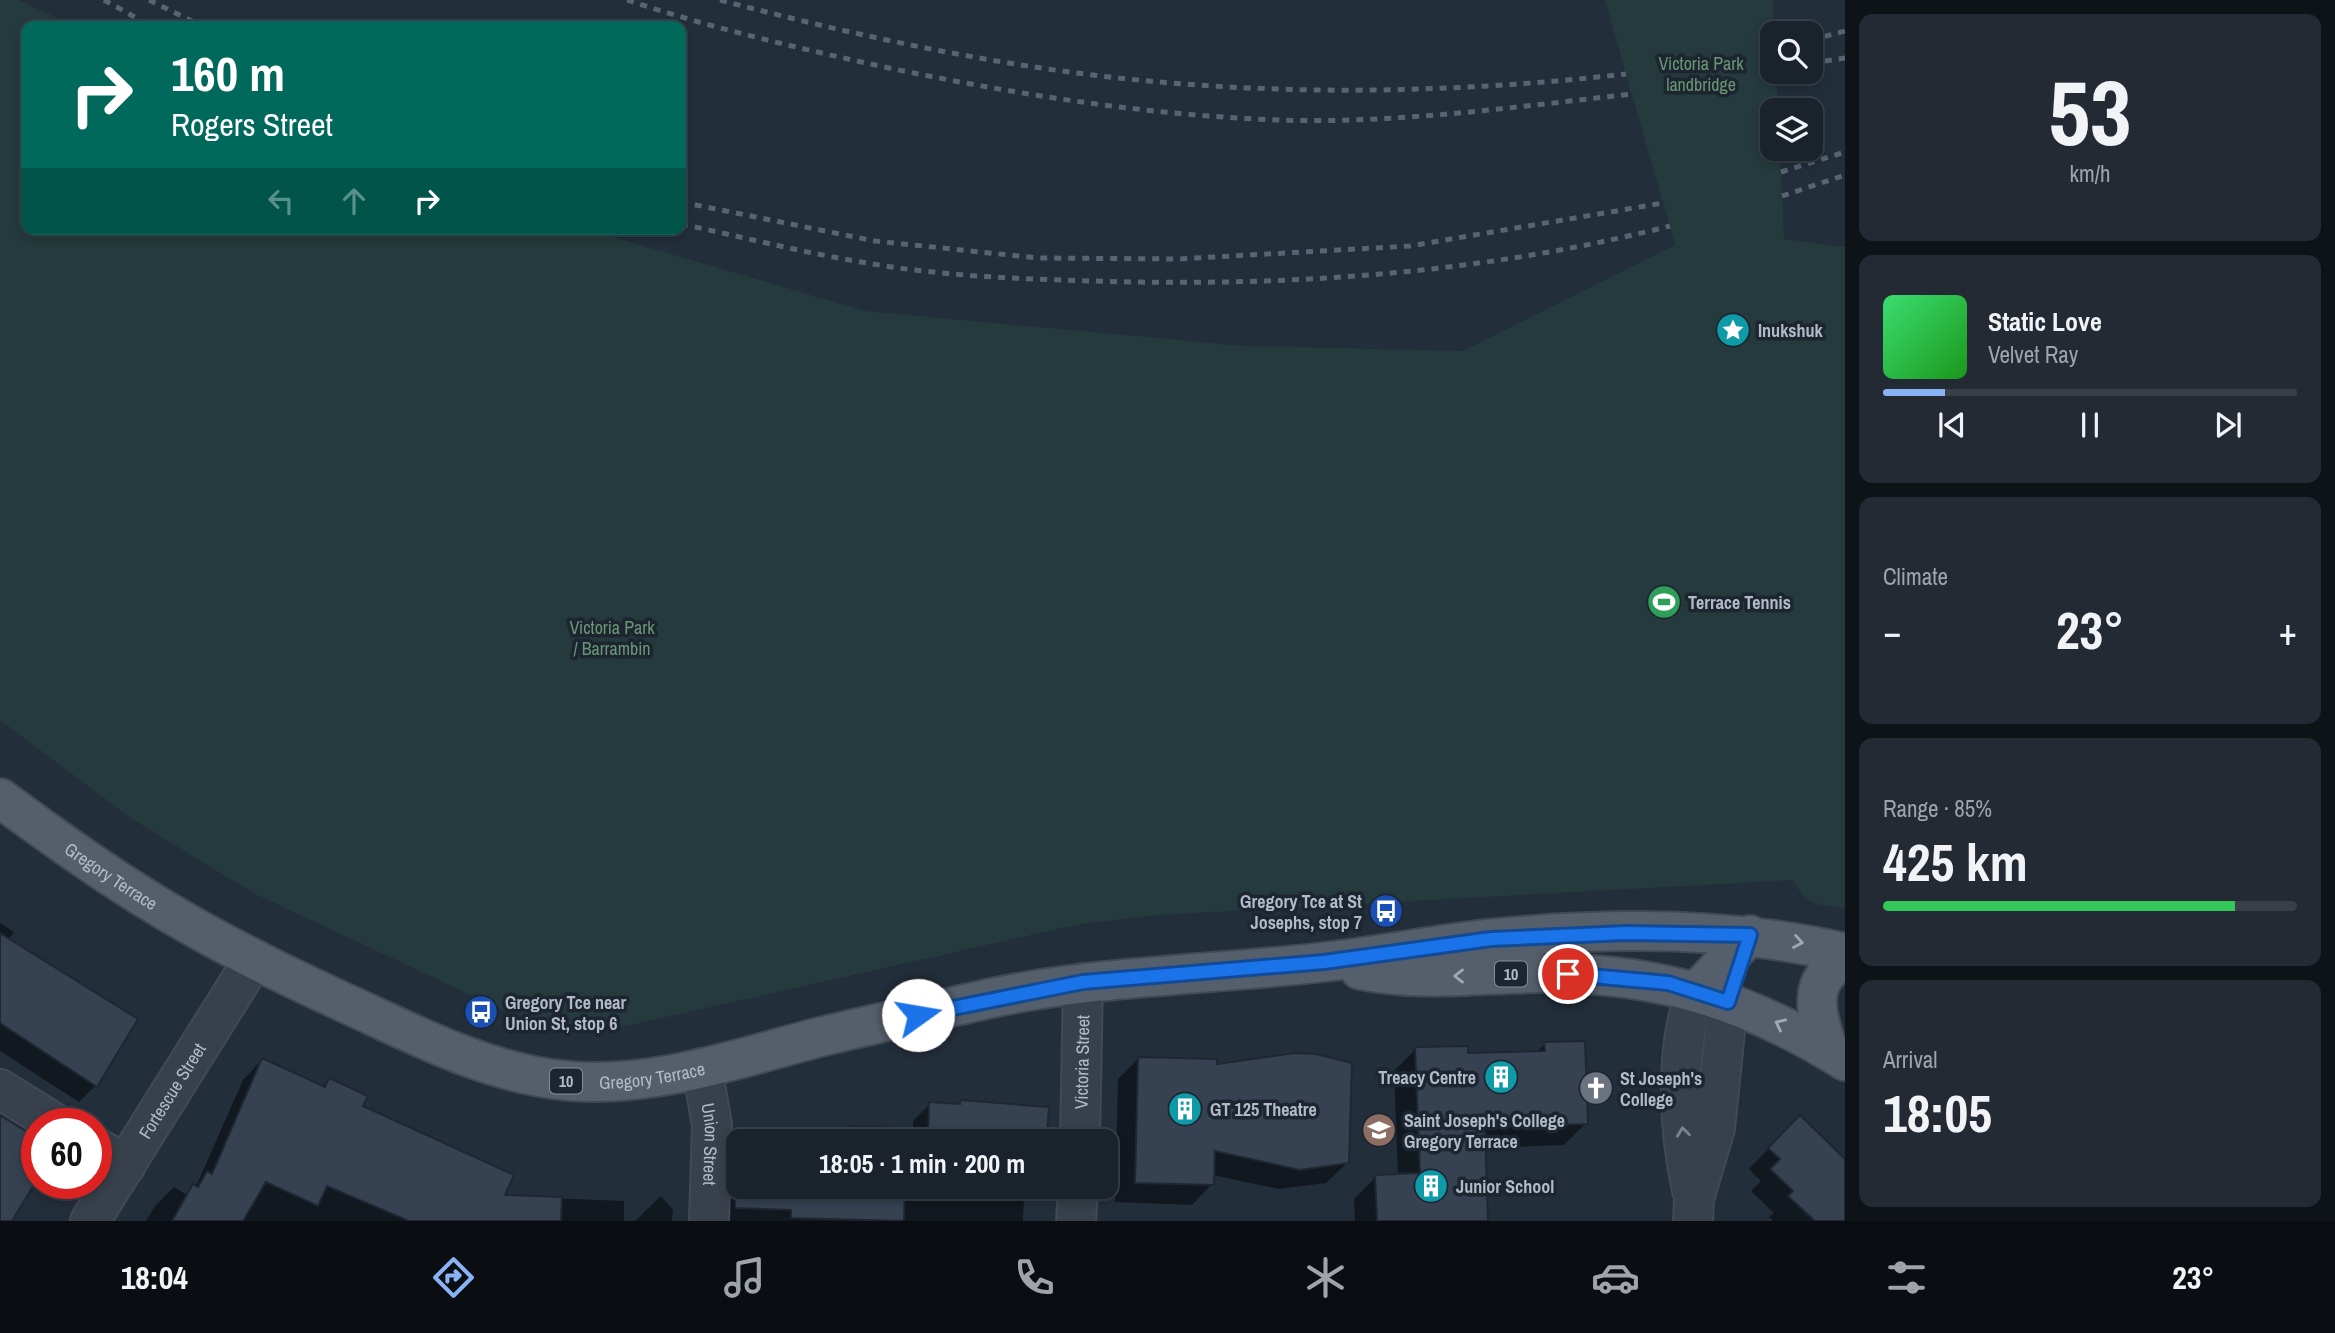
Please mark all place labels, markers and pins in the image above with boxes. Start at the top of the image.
place icon: Inukshuk [1714,311,1752,349]
place label: Inukshuk [1758,318,1824,343]
sports icon: Terrace Tennis [1645,583,1683,621]
place label: Terrace Tennis [1688,590,1791,615]
place label: Gregory Tce at St Josephs, stop 7 [1240,889,1362,935]
bus stop icon: Gregory Tce at St Josephs, stop 7 [1367,892,1405,930]
pin [1538,944,1598,1004]
place label: Gregory Tce near Union St, stop 6 [505,990,626,1036]
bus stop icon: Gregory Tce near Union St, stop 6 [462,993,500,1031]
building icon: Treacy Centre [1482,1058,1520,1096]
place label: Treacy Centre [1378,1065,1476,1090]
place label: St Joseph's College [1620,1066,1702,1112]
church icon: St Joseph's College [1577,1069,1615,1107]
building icon: GT 125 Theatre [1166,1090,1204,1128]
place label: GT 125 Theatre [1210,1097,1317,1122]
place label: Saint Joseph's College Gregory Terrace [1404,1108,1565,1154]
school or university icon: Saint Joseph's College Gregory Terrace [1360,1111,1398,1149]
building icon: Junior School [1412,1167,1450,1205]
place label: Junior School [1456,1174,1554,1199]

